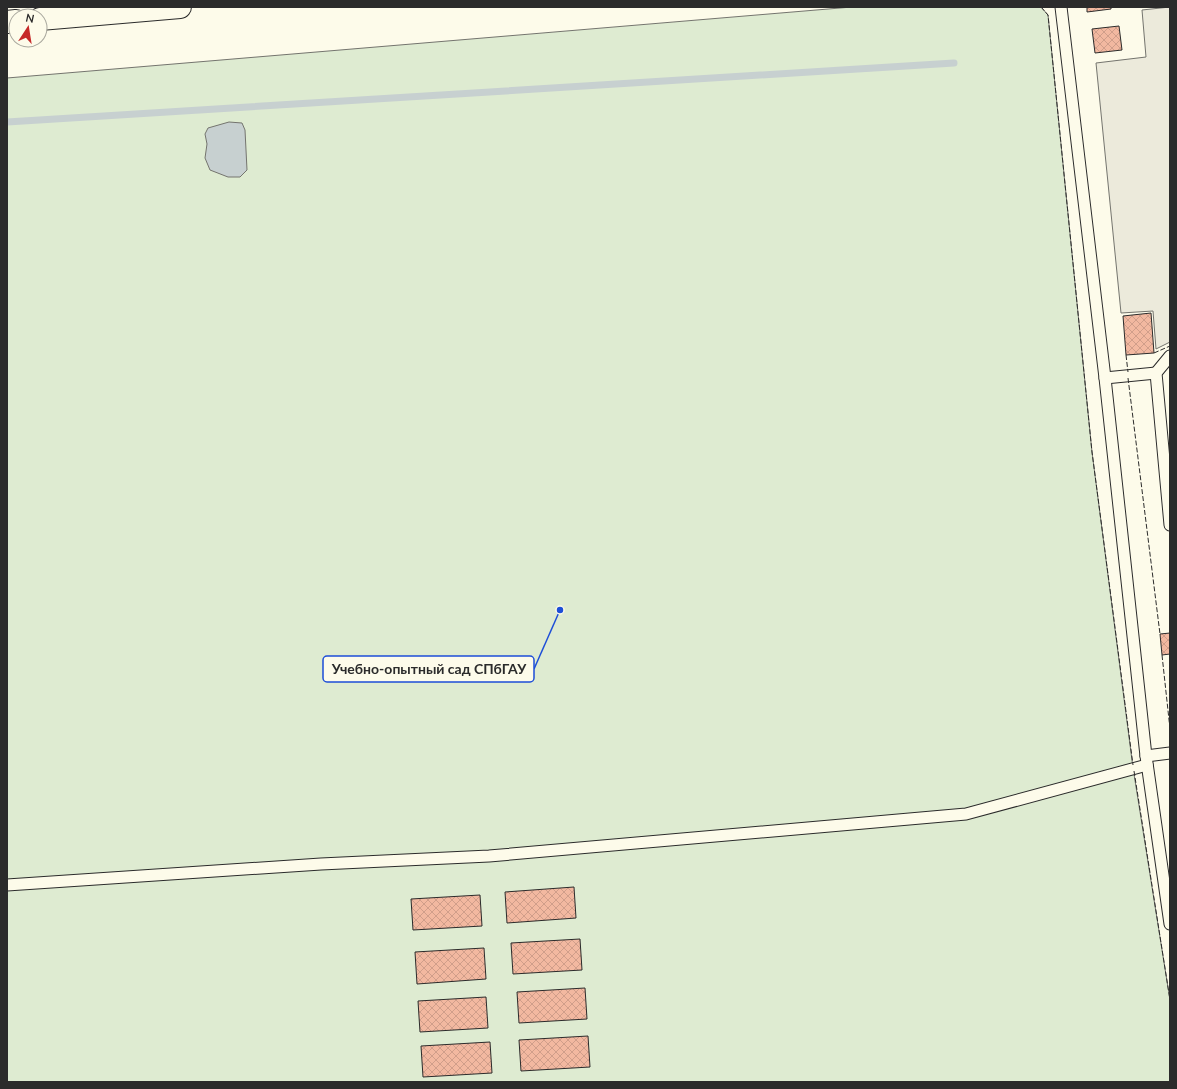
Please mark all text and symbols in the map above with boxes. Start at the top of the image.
north arrow [8,8,48,48]
text: N [25,10,36,25]
callout: Учебно-опытный сад СПбГАУ [323,656,534,682]
text: Учебно-опытный сад СПбГАУ [331,660,527,677]

